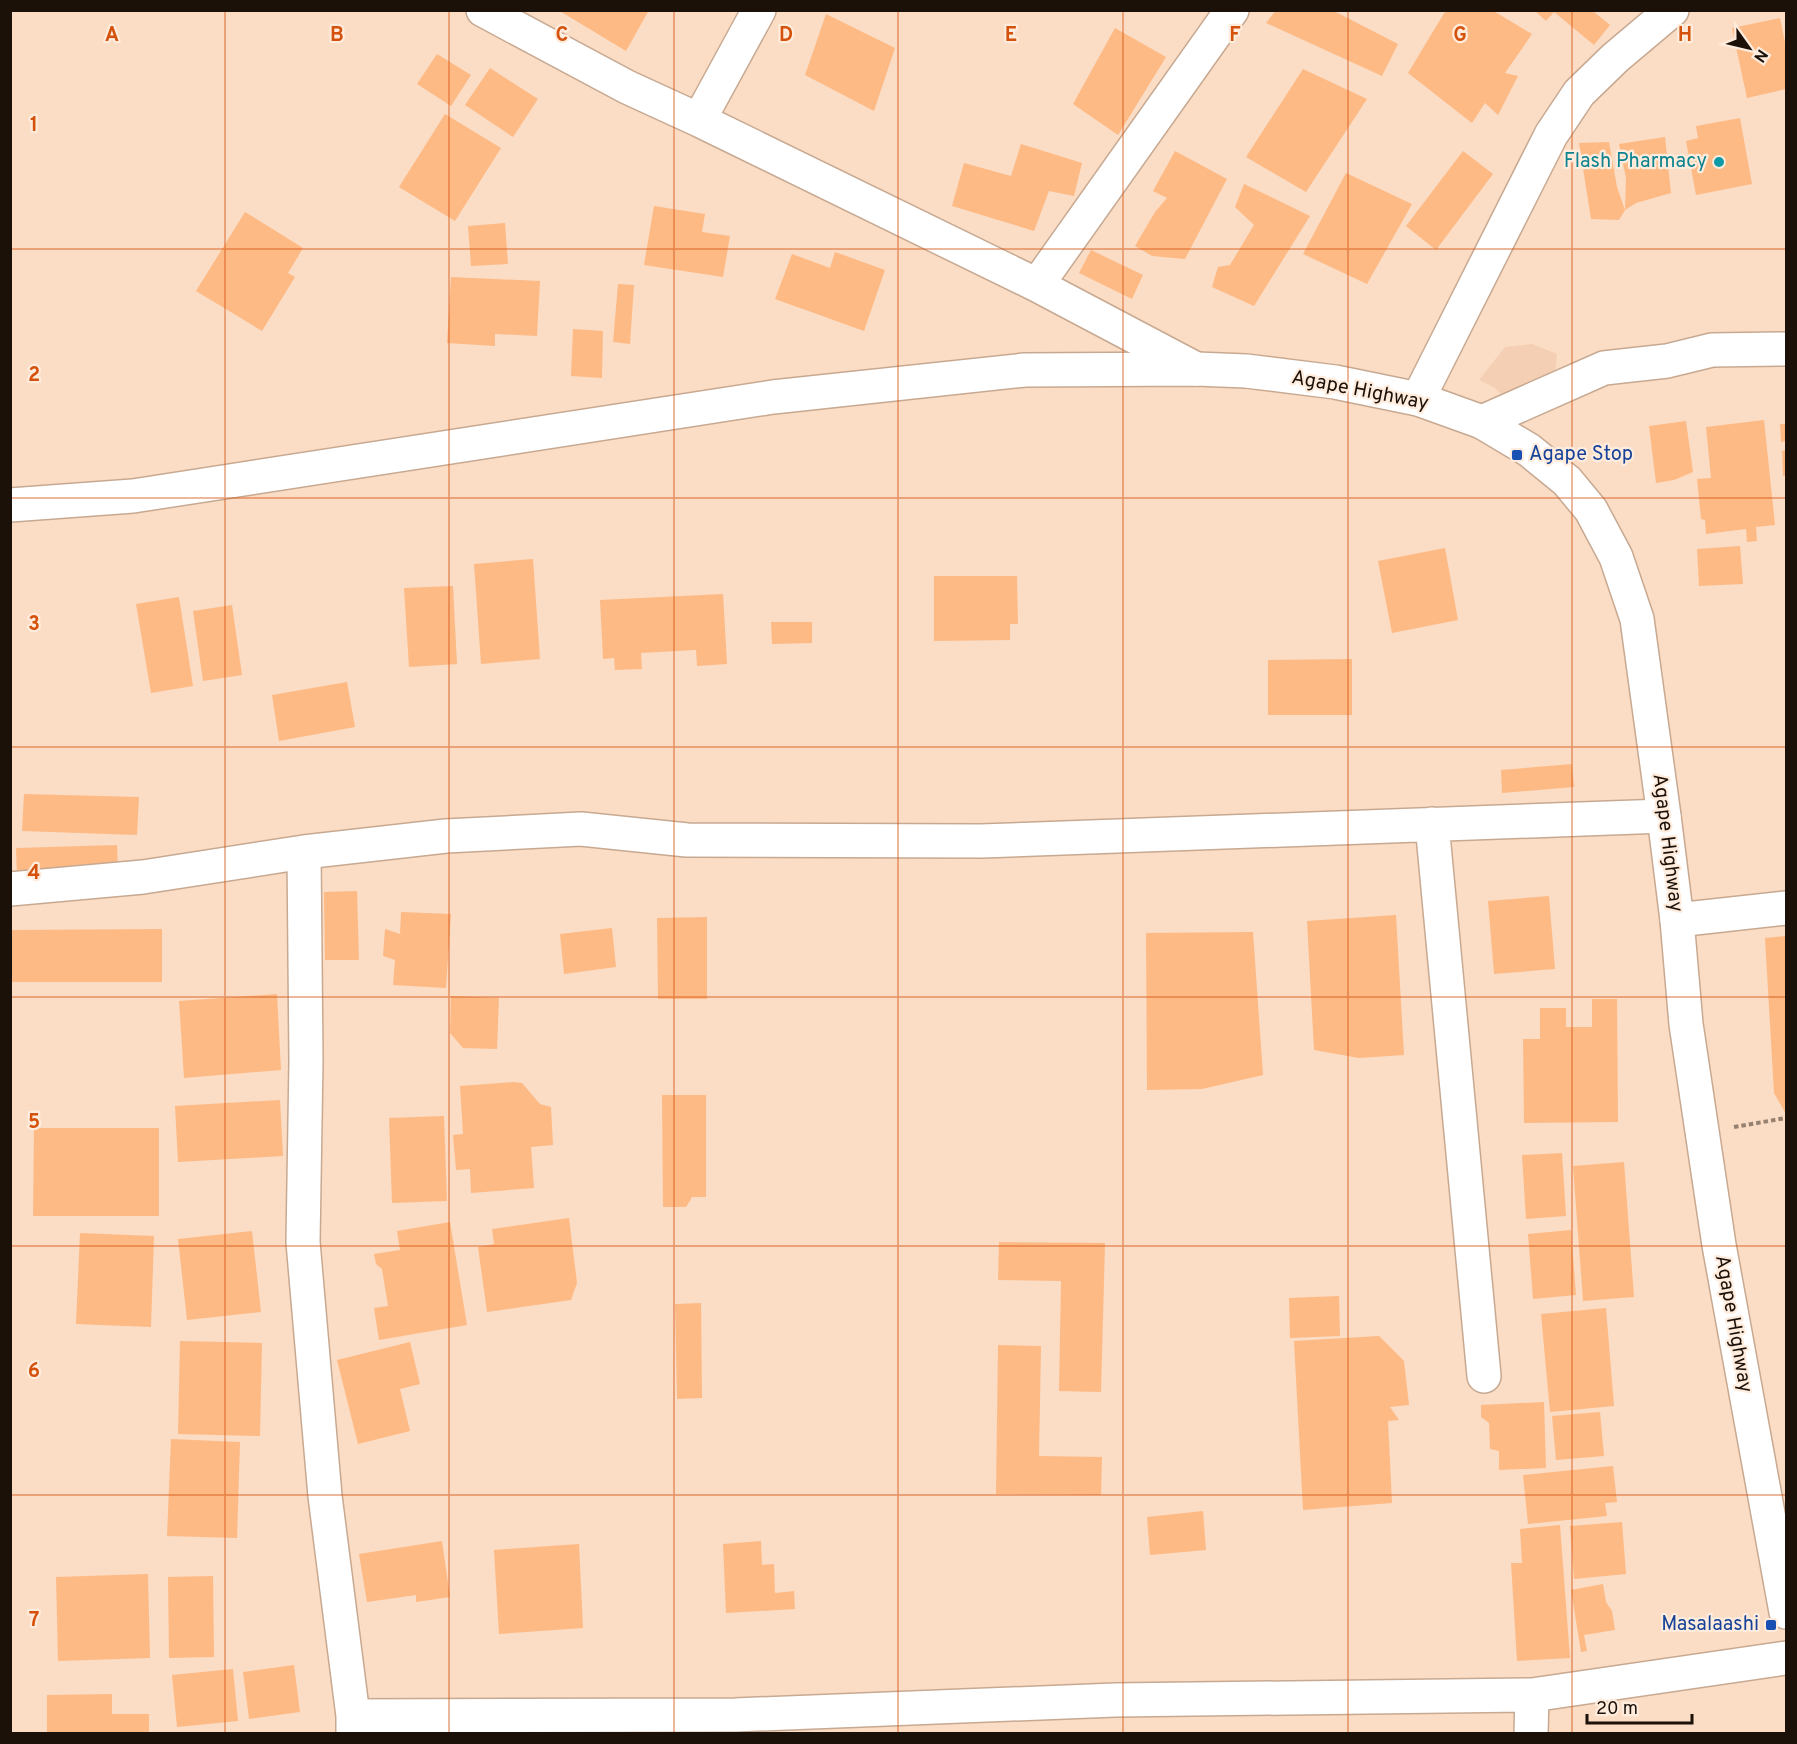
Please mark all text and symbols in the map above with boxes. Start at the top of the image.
north arrow [1719,18,1779,78]
text: A [105,23,119,49]
text: B [330,23,344,49]
text: C [556,23,568,49]
text: D [779,23,793,49]
text: E [1005,23,1017,49]
text: F [1229,23,1241,49]
text: G [1453,23,1467,49]
text: H [1678,23,1692,49]
text: N [1748,45,1771,66]
text: 1 [30,113,38,139]
place label: Flash Pharmacy [1564,149,1707,175]
marker: Flash Pharmacy [1712,155,1726,169]
text: 2 [28,363,40,389]
street label: Agape Highway [1289,365,1431,417]
place label: Agape Stop [1529,442,1633,468]
marker: Agape Stop [1510,448,1524,462]
text: 3 [28,612,40,638]
street label: Agape Highway [1646,772,1688,914]
text: 4 [28,861,40,887]
text: 5 [28,1110,40,1136]
street label: Agape Highway [1708,1253,1758,1395]
text: 6 [28,1359,40,1385]
text: 7 [29,1608,39,1634]
place label: Masalaashi [1661,1612,1759,1638]
marker: Masalaashi [1764,1618,1778,1632]
scale bar [1587,1687,1692,1725]
text: 20 m [1596,1698,1638,1721]

